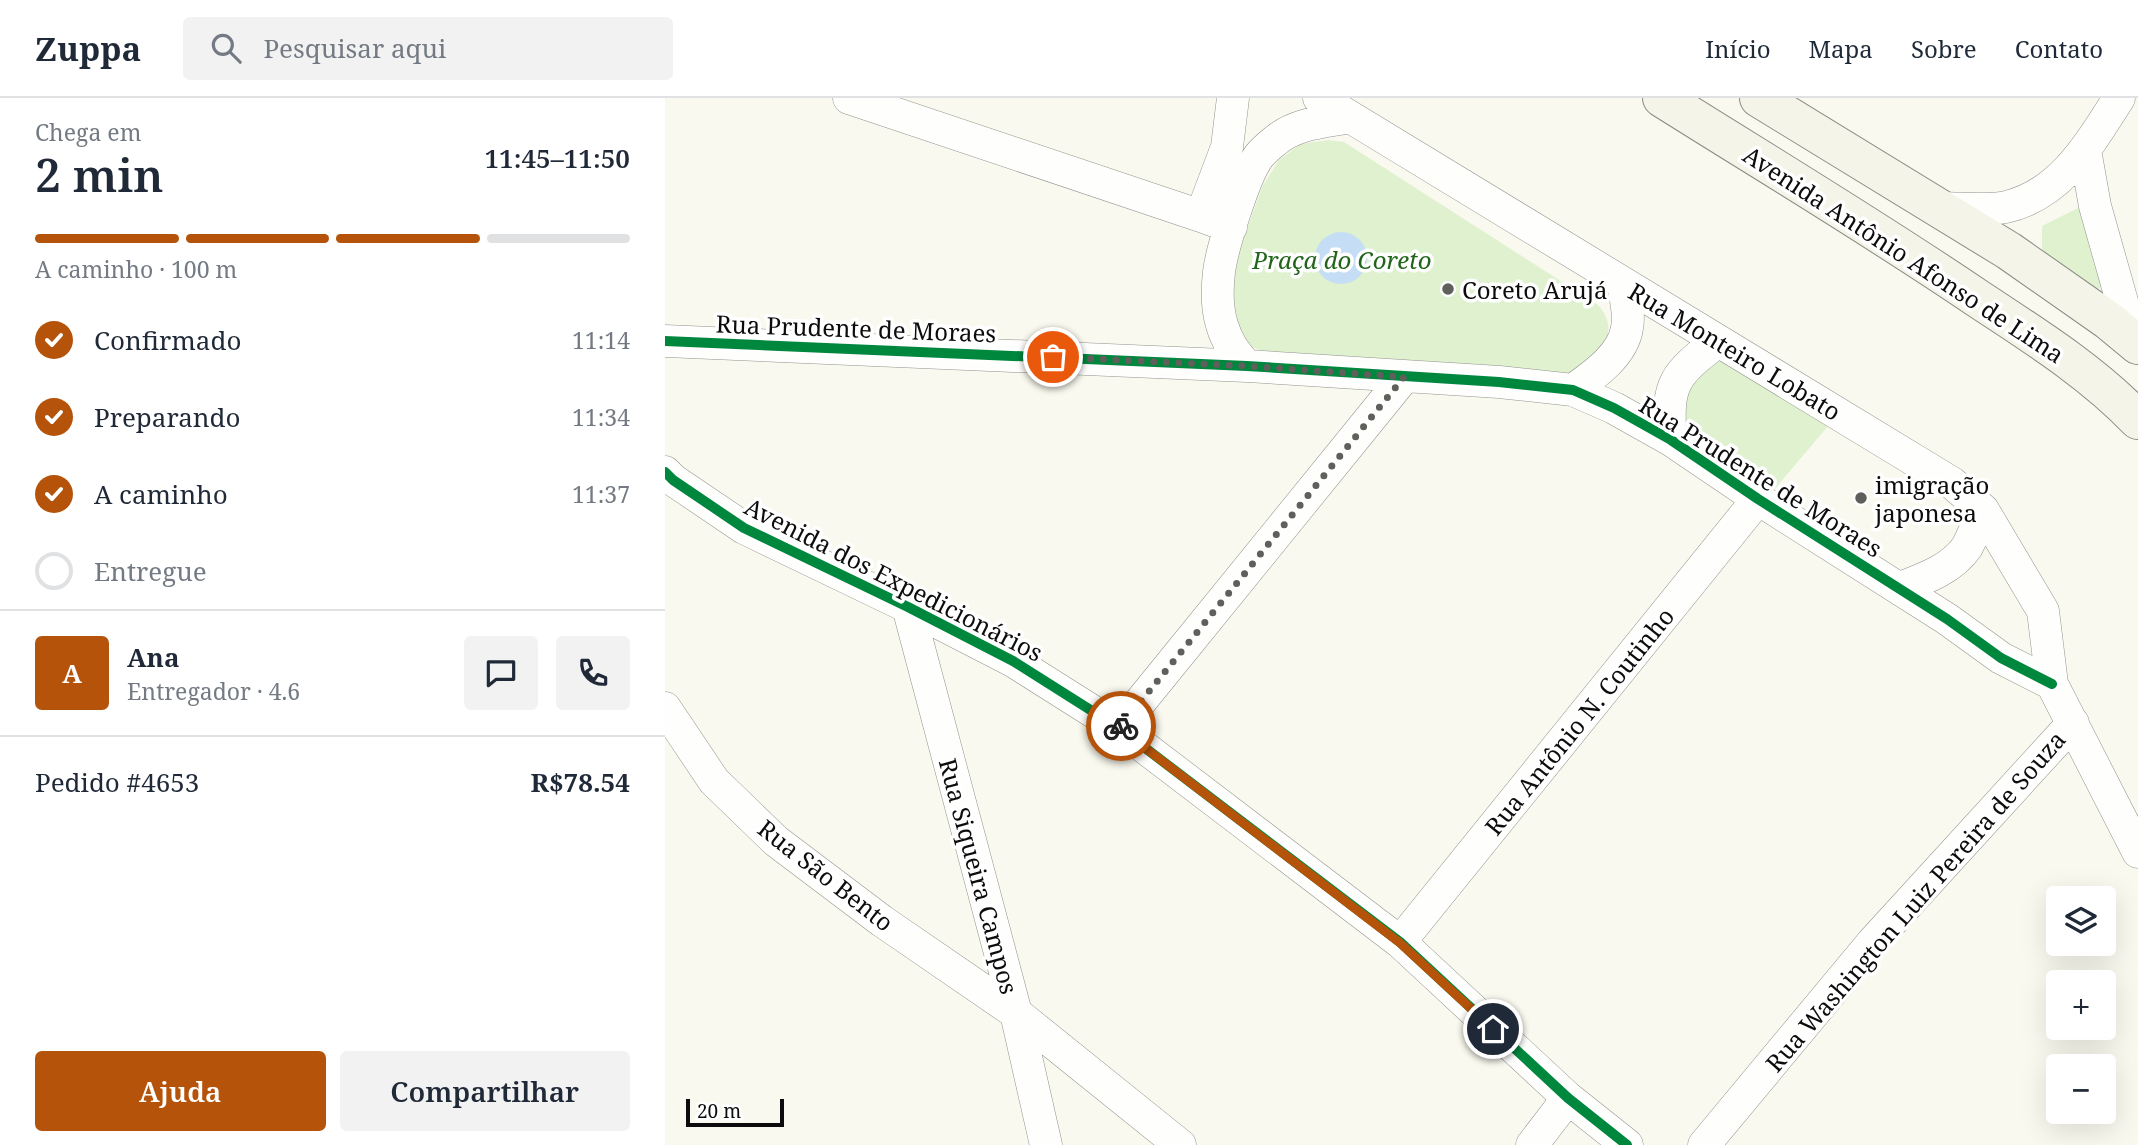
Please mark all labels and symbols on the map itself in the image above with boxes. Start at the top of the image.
street label: Avenida Antônio Afonso de Lima [1737,138,2071,370]
park label: Praça do Coreto [1251,243,1432,276]
place label: Coreto Arujá [1462,273,1607,306]
street label: Rua Monteiro Lobato [1623,274,1847,428]
marker: Coreto Arujá [1440,281,1456,297]
street label: Rua Prudente de Moraes [715,307,997,349]
pin [1023,327,1083,387]
street label: Rua Prudente de Moraes [1633,388,1889,564]
place label: imigração japonesa [1874,468,1989,529]
street label: Avenida dos Expedicionários [739,489,1049,669]
marker: imigração japonesa [1853,490,1869,506]
street label: Rua Antônio N. Coutinho [1477,600,1681,842]
courier [1086,691,1156,761]
street label: Rua Washington Luiz Pereira de Souza [1758,723,2072,1079]
street label: Rua Siqueira Campos [932,754,1026,998]
street label: Rua São Bento [751,812,901,938]
pin [1463,999,1523,1059]
scale bar [686,1096,784,1128]

